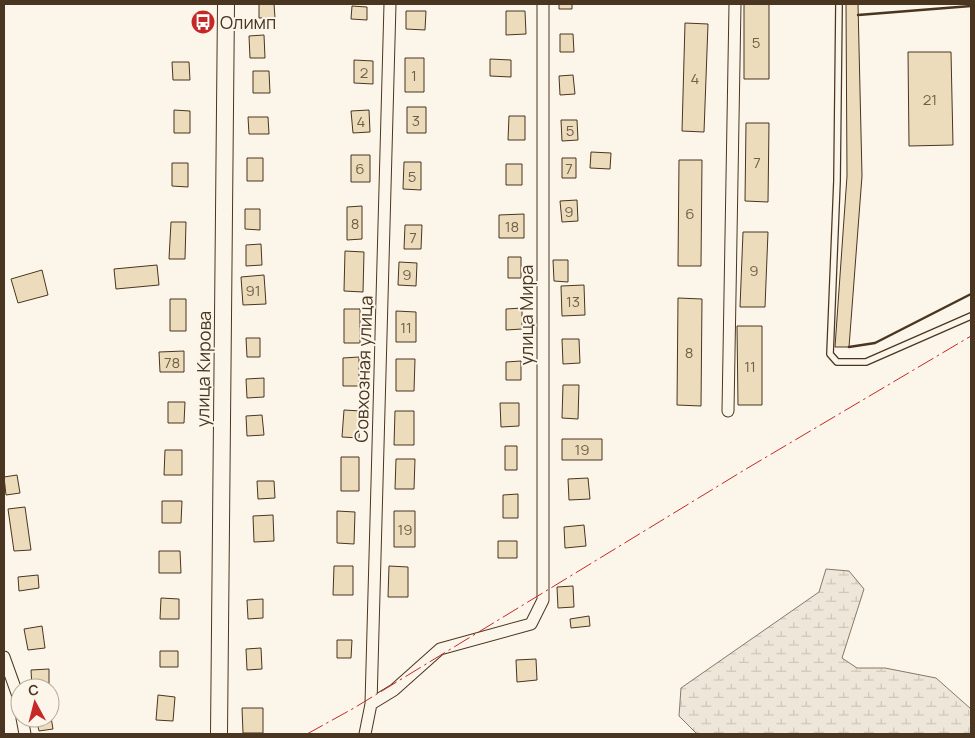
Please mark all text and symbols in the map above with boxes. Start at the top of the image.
bus stop icon: Олимп [190,9,216,35]
place label: Олимп [220,10,276,34]
house number: 5 [752,32,760,53]
house number: 2 [360,62,368,83]
house number: 1 [411,65,417,86]
house number: 4 [691,68,700,89]
house number: 21 [923,89,937,110]
house number: 3 [412,110,420,131]
house number: 4 [357,111,366,132]
house number: 5 [566,120,574,141]
house number: 7 [753,152,761,173]
house number: 6 [355,158,365,179]
house number: 7 [565,158,573,179]
house number: 5 [408,166,416,187]
house number: 9 [564,201,574,222]
house number: 6 [685,203,695,224]
house number: 8 [351,213,359,234]
house number: 18 [505,216,519,237]
house number: 7 [409,227,417,248]
house number: 9 [749,260,759,281]
house number: 9 [402,264,412,285]
street label: улица Мира [514,265,538,365]
house number: 91 [245,280,261,301]
house number: 13 [566,291,580,312]
street label: Совхозная улица [348,295,378,443]
street label: улица Кирова [190,311,216,427]
house number: 11 [400,317,412,338]
house number: 8 [685,342,693,363]
house number: 78 [164,352,180,373]
house number: 11 [744,356,756,377]
house number: 19 [574,439,590,460]
house number: 19 [397,519,413,540]
north arrow [10,678,60,728]
text: С [27,680,40,700]

